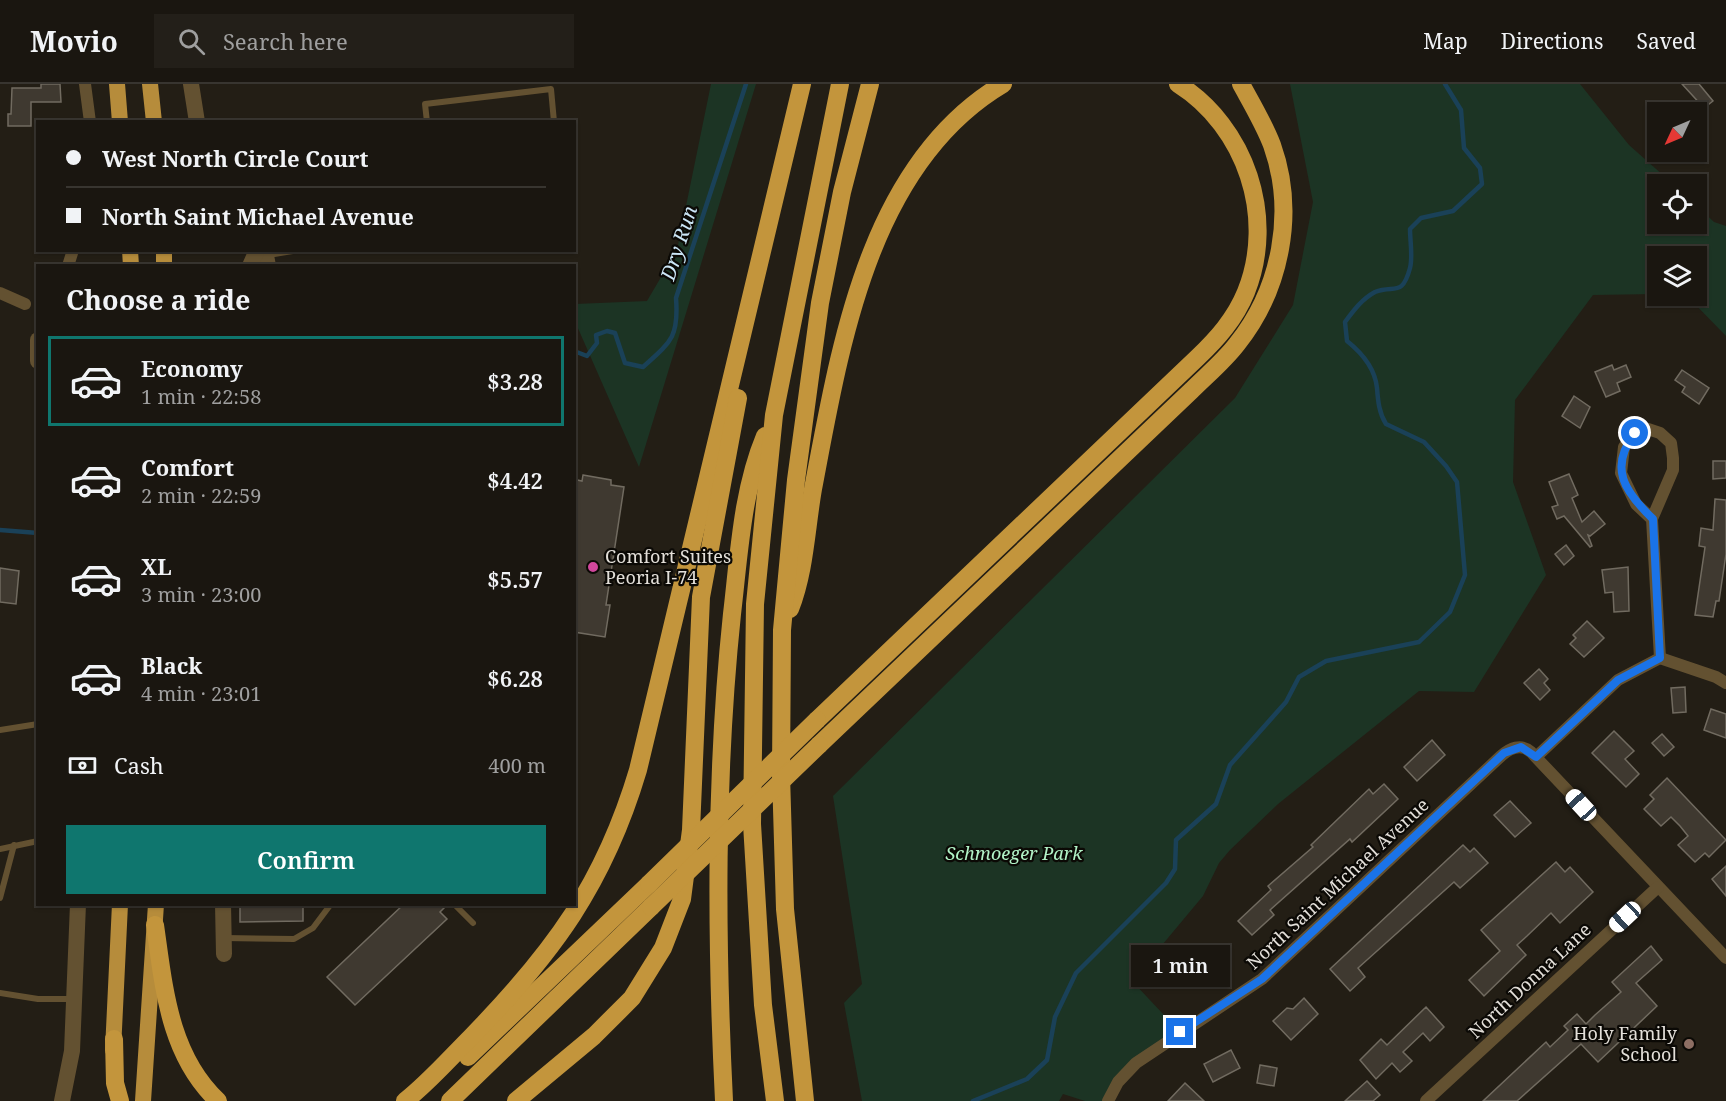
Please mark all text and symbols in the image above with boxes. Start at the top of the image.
search box [154,14,574,68]
text: Movio [30,22,118,60]
icon: search [175,25,208,58]
text: Search here [223,26,348,56]
text: Map [1423,27,1468,55]
text: Directions [1501,27,1603,55]
text: Saved [1636,27,1696,55]
north arrow [1647,102,1707,162]
map controls [1647,102,1707,306]
text: West North Circle Court [102,143,369,173]
button: locate [1647,174,1707,234]
text: North Saint Michael Avenue [102,201,414,231]
water label: Dry Run [653,202,703,285]
button: layers [1647,246,1707,306]
text: Choose a ride [66,281,251,318]
text: Economy [141,353,243,383]
icon: car [69,354,123,408]
text: $3.28 [487,366,543,396]
text: 1 min · 22:58 [141,383,261,410]
route start [1621,419,1648,446]
text: Comfort [141,452,234,482]
icon: car [69,453,123,507]
text: $4.42 [487,465,543,495]
text: 2 min · 22:59 [141,482,261,509]
place label: Comfort Suites Peoria I-74 [605,544,731,589]
text: XL [141,551,172,581]
icon: car [69,552,123,606]
marker: Comfort Suites Peoria I-74 [586,560,600,574]
text: $5.57 [487,564,543,594]
text: 3 min · 23:00 [141,581,261,608]
text: Black [141,650,202,680]
icon: car [69,651,123,705]
text: $6.28 [487,663,543,693]
text: 4 min · 23:01 [141,680,261,707]
icon: cash [66,749,99,782]
text: Cash [114,750,164,780]
text: 400 m [488,752,546,779]
car [1562,786,1600,824]
street label: North Saint Michael Avenue [1241,792,1433,974]
button: Confirm [66,825,546,894]
park label: Schmoeger Park [946,841,1083,865]
car [1606,898,1644,936]
street label: North Donna Lane [1463,917,1596,1043]
callout: 1 min [1130,945,1230,987]
text: 1 min [1153,952,1208,979]
route end [1166,1018,1193,1045]
place label: Holy Family School [1573,1021,1678,1066]
marker: Holy Family School [1682,1037,1696,1051]

